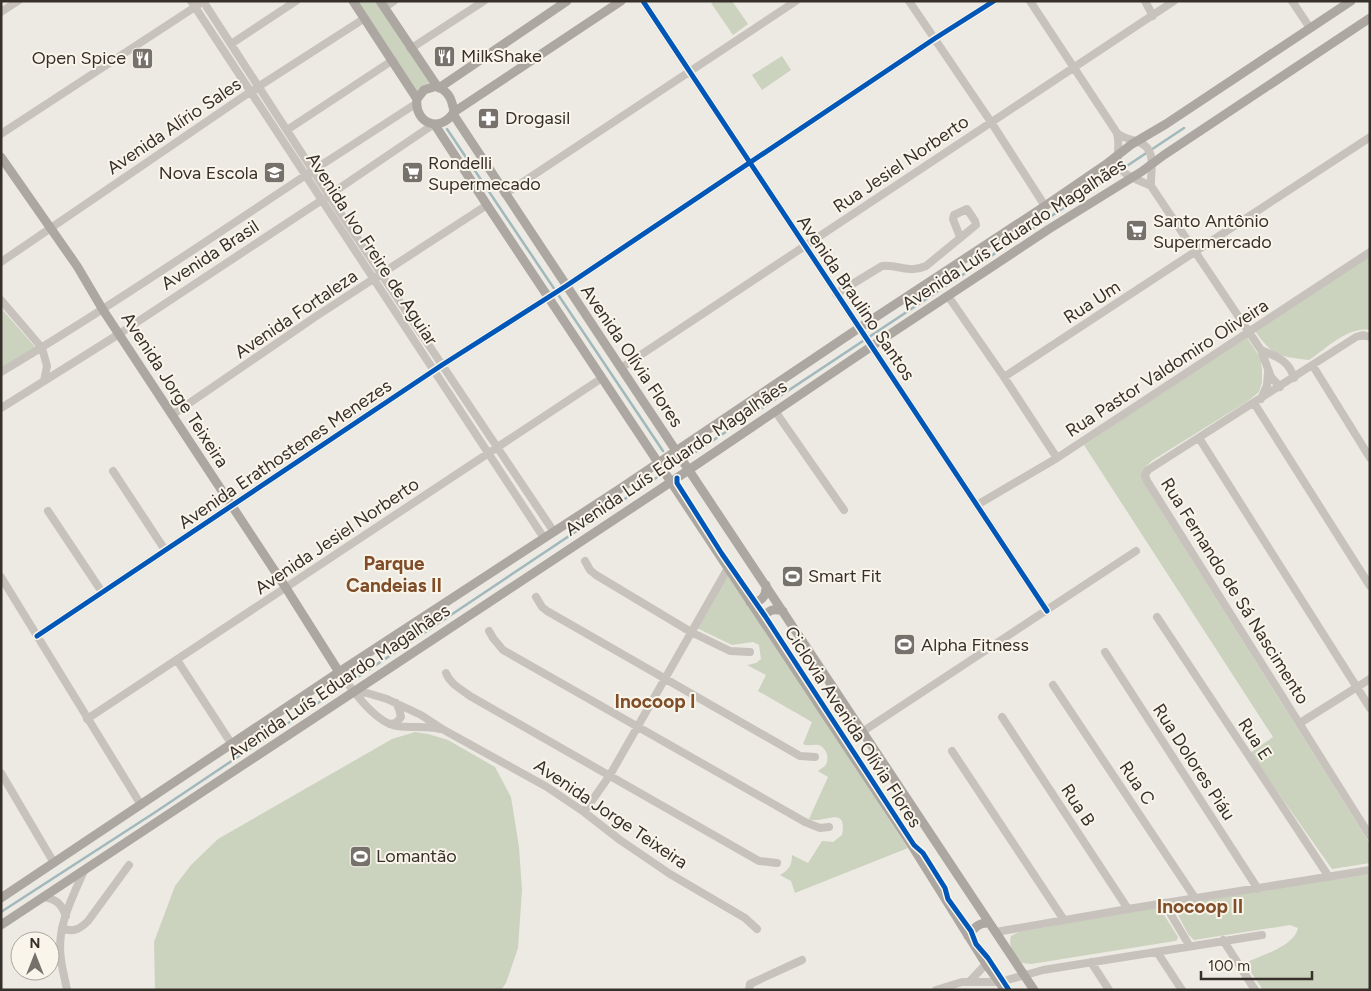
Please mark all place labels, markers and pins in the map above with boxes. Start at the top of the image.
restaurant icon: MilkShake [433,44,457,68]
place label: MilkShake [461,45,542,67]
restaurant icon: Open Spice [130,46,154,70]
place label: Open Spice [32,47,126,69]
pharmacy icon: Drogasil [477,106,501,130]
place label: Drogasil [505,107,570,129]
place label: Rondelli Supermecado [428,152,541,195]
school or university icon: Nova Escola [262,161,286,185]
supermarket icon: Rondelli Supermecado [400,161,424,185]
place label: Nova Escola [159,162,258,184]
place label: Santo Antônio Supermercado [1153,210,1272,253]
supermarket icon: Santo Antônio Supermercado [1125,219,1149,243]
sports icon: Smart Fit [780,564,804,588]
place label: Smart Fit [808,565,882,587]
sports icon: Alpha Fitness [893,633,917,657]
place label: Alpha Fitness [921,634,1029,656]
sports icon: Lomantão [348,844,372,868]
place label: Lomantão [376,845,457,867]

